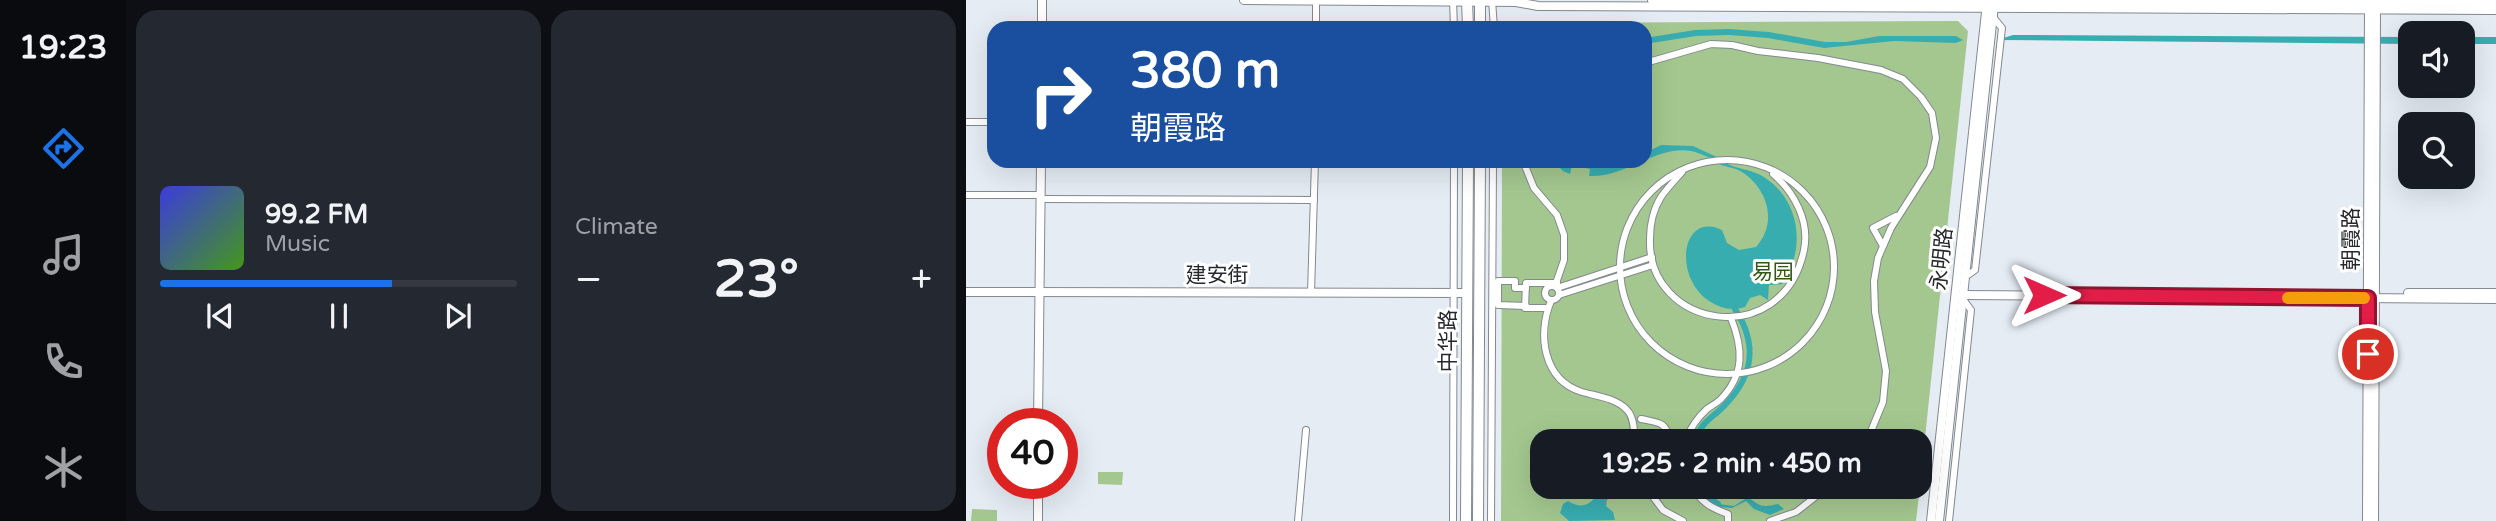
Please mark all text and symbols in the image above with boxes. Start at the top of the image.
map controls [2398,21,2475,189]
button: sound [2398,21,2475,98]
text: 19:23 [19,29,107,67]
text: 380 m [1130,42,1280,101]
icon: right [1015,49,1106,140]
text: 朝霞路 [1130,110,1226,148]
button: search [2398,112,2475,189]
icon: directions [39,124,88,173]
text: 99.2 FM [265,199,368,230]
street label: 朝霞路 [2339,208,2364,271]
text: Climate [575,213,658,241]
street label: 永明路 [1926,226,1958,292]
icon: music [39,230,88,279]
text: Music [265,230,330,258]
text: 23° [714,248,799,311]
text: − [575,257,602,303]
text: + [911,257,932,303]
position arrow [2007,258,2081,332]
park label: 易园 [1752,260,1794,285]
street label: 建安街 [1186,263,1249,288]
icon: previous [201,297,239,335]
icon: pause [320,297,358,335]
icon: next [439,297,477,335]
street label: 中华路 [1436,310,1461,373]
pin [2338,324,2398,384]
icon: arrive [2349,335,2387,373]
icon: phone [39,337,88,386]
speed limit sign: 40 [987,408,1078,499]
icon: climate [39,443,88,492]
text: 19:25 · 2 min · 450 m [1600,448,1862,479]

